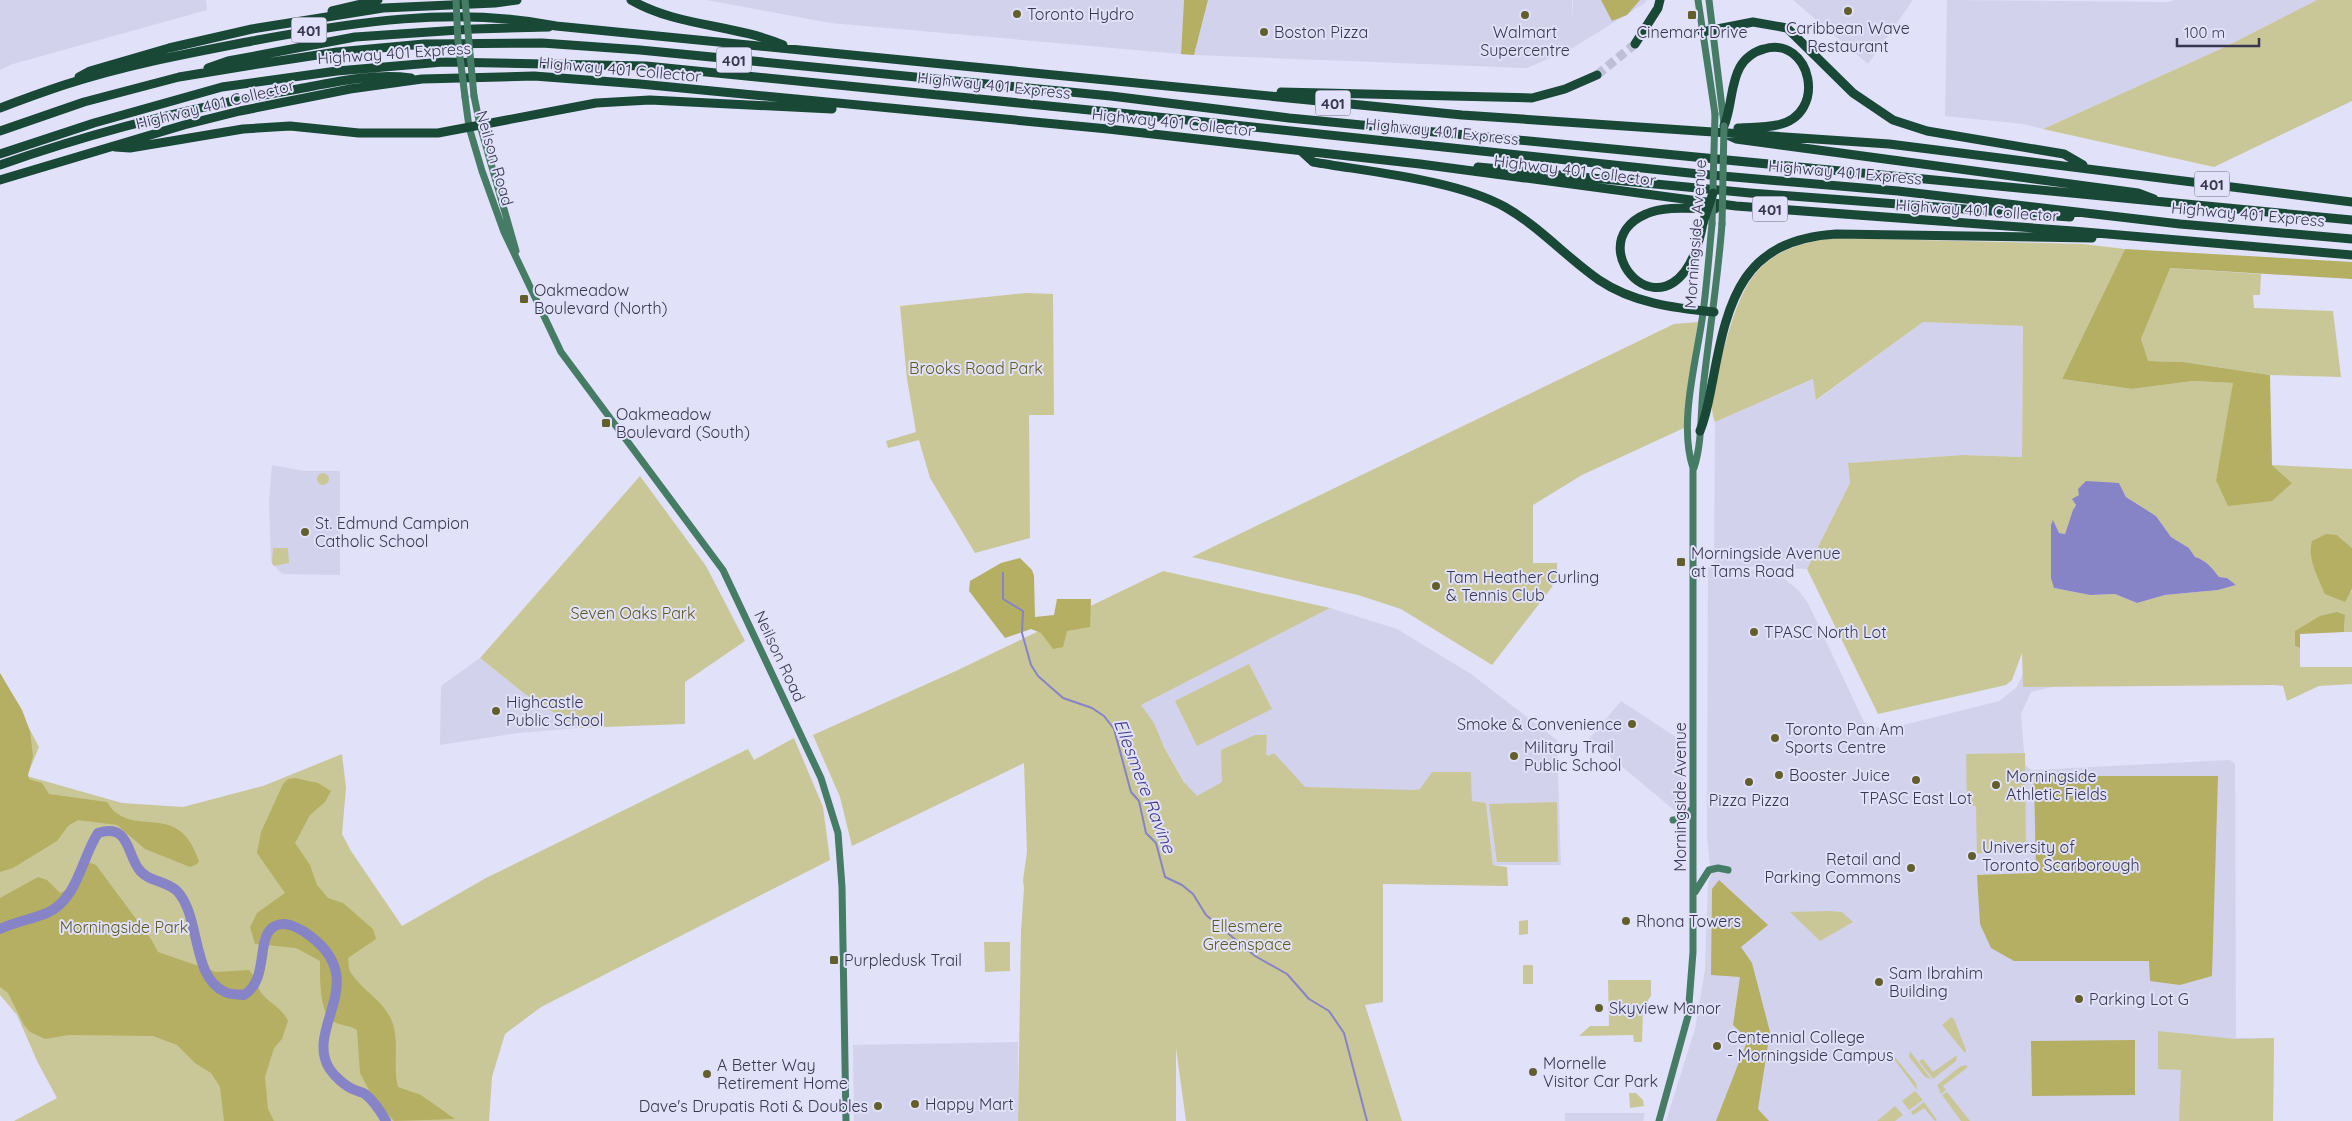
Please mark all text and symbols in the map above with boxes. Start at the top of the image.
place label: Toronto Hydro [1027,4,1134,24]
marker: Caribbean Wave Restaurant [1842,5,1854,17]
marker: Toronto Hydro [1011,8,1023,20]
marker: Walmart Supercentre [1519,9,1531,21]
marker: Cinemart Drive [1686,9,1698,21]
scale bar [2177,15,2260,47]
road number: 401 [292,18,326,42]
place label: Caribbean Wave Restaurant [1786,18,1910,56]
place label: Boston Pizza [1274,22,1368,42]
place label: Walmart Supercentre [1480,22,1570,60]
place label: Cinemart Drive [1637,22,1747,42]
text: 100 m [2184,23,2225,42]
marker: Boston Pizza [1258,26,1270,38]
street label: Highway 401 Express [317,38,471,68]
road number: 401 [716,48,752,72]
street label: Highway 401 Collector [538,52,702,86]
street label: Highway 401 Express [916,67,1072,103]
street label: Highway 401 Collector [133,75,297,133]
road number: 401 [1316,90,1350,116]
street label: Highway 401 Collector [1091,104,1255,140]
street label: Neilson Road [472,108,518,208]
street label: Highway 401 Express [1364,113,1520,149]
street label: Highway 401 Collector [1493,150,1657,190]
street label: Highway 401 Express [1767,155,1923,189]
street label: Morningside Avenue [1680,159,1710,309]
road number: 401 [2194,172,2230,196]
street label: Highway 401 Collector [1895,194,2059,226]
road number: 401 [1752,196,1788,222]
street label: Highway 401 Express [2170,197,2326,231]
place label: Oakmeadow Boulevard (North) [534,280,668,318]
marker: Oakmeadow Boulevard (North) [518,293,530,305]
park label: Brooks Road Park [909,358,1043,378]
place label: Oakmeadow Boulevard (South) [616,404,750,442]
marker: Oakmeadow Boulevard (South) [600,417,612,429]
place label: St. Edmund Campion Catholic School [315,513,469,551]
marker: St. Edmund Campion Catholic School [299,526,311,538]
place label: Morningside Avenue at Tams Road [1691,543,1841,581]
marker: Morningside Avenue at Tams Road [1675,556,1687,568]
place label: Tam Heather Curling & Tennis Club [1446,567,1599,605]
marker: Tam Heather Curling & Tennis Club [1430,580,1442,592]
park label: Seven Oaks Park [570,603,696,623]
street label: Neilson Road [750,607,810,705]
place label: TPASC North Lot [1764,622,1887,642]
marker: TPASC North Lot [1748,626,1760,638]
place label: Highcastle Public School [506,692,603,730]
marker: Highcastle Public School [490,705,502,717]
place label: Smoke & Convenience [1457,714,1622,734]
water label: Ellesmere Ravine [1109,716,1181,857]
marker: Smoke & Convenience [1626,718,1638,730]
place label: Toronto Pan Am Sports Centre [1785,719,1904,757]
street label: Morningside Avenue [1670,722,1690,872]
marker: Toronto Pan Am Sports Centre [1769,732,1781,744]
place label: Military Trail Public School [1524,737,1621,775]
marker: Military Trail Public School [1508,750,1520,762]
place label: Booster Juice [1789,765,1890,785]
place label: Morningside Athletic Fields [2006,766,2107,804]
marker: Booster Juice [1773,769,1785,781]
marker: TPASC East Lot [1910,774,1922,786]
marker: Pizza Pizza [1743,776,1755,788]
marker: Morningside Athletic Fields [1990,779,2002,791]
place label: TPASC East Lot [1860,788,1972,808]
place label: Pizza Pizza [1709,790,1789,810]
place label: University of Toronto Scarborough [1982,837,2140,875]
place label: Retail and Parking Commons [1764,849,1901,887]
marker: University of Toronto Scarborough [1966,850,1978,862]
marker: Retail and Parking Commons [1905,862,1917,874]
place label: Rhona Towers [1636,911,1741,931]
marker: Rhona Towers [1620,915,1632,927]
park label: Ellesmere Greenspace [1203,916,1291,954]
park label: Morningside Park [60,917,188,937]
place label: Purpledusk Trail [844,950,962,970]
marker: Purpledusk Trail [828,954,840,966]
place label: Sam Ibrahim Building [1889,963,1983,1001]
marker: Sam Ibrahim Building [1873,976,1885,988]
place label: Parking Lot G [2089,989,2189,1009]
marker: Parking Lot G [2073,993,2085,1005]
place label: Skyview Manor [1609,998,1721,1018]
marker: Skyview Manor [1593,1002,1605,1014]
place label: Centennial College - Morningside Campus [1727,1027,1893,1065]
marker: Centennial College - Morningside Campus [1711,1040,1723,1052]
place label: Mornelle Visitor Car Park [1543,1053,1658,1091]
place label: A Better Way Retirement Home [717,1055,848,1093]
marker: Mornelle Visitor Car Park [1527,1066,1539,1078]
marker: A Better Way Retirement Home [701,1068,713,1080]
place label: Happy Mart [925,1094,1014,1114]
place label: Dave's Drupatis Roti & Doubles [639,1096,868,1116]
marker: Happy Mart [909,1098,921,1110]
marker: Dave's Drupatis Roti & Doubles [872,1100,884,1112]

